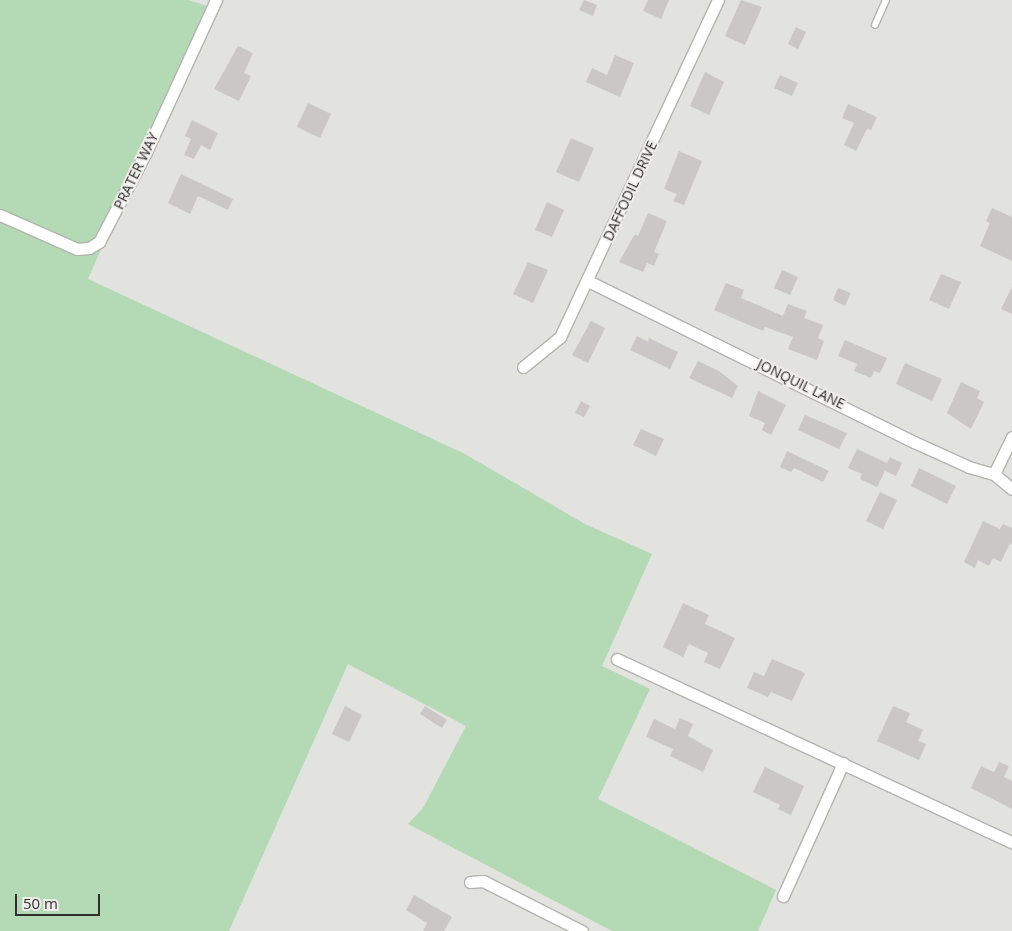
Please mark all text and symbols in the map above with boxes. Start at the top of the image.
street label: PRATER WAY [110,130,162,212]
street label: DAFFODIL DRIVE [600,138,660,244]
street label: JONQUIL LANE [754,355,848,413]
scale bar [18,884,102,916]
text: 50 m [23,893,58,913]

